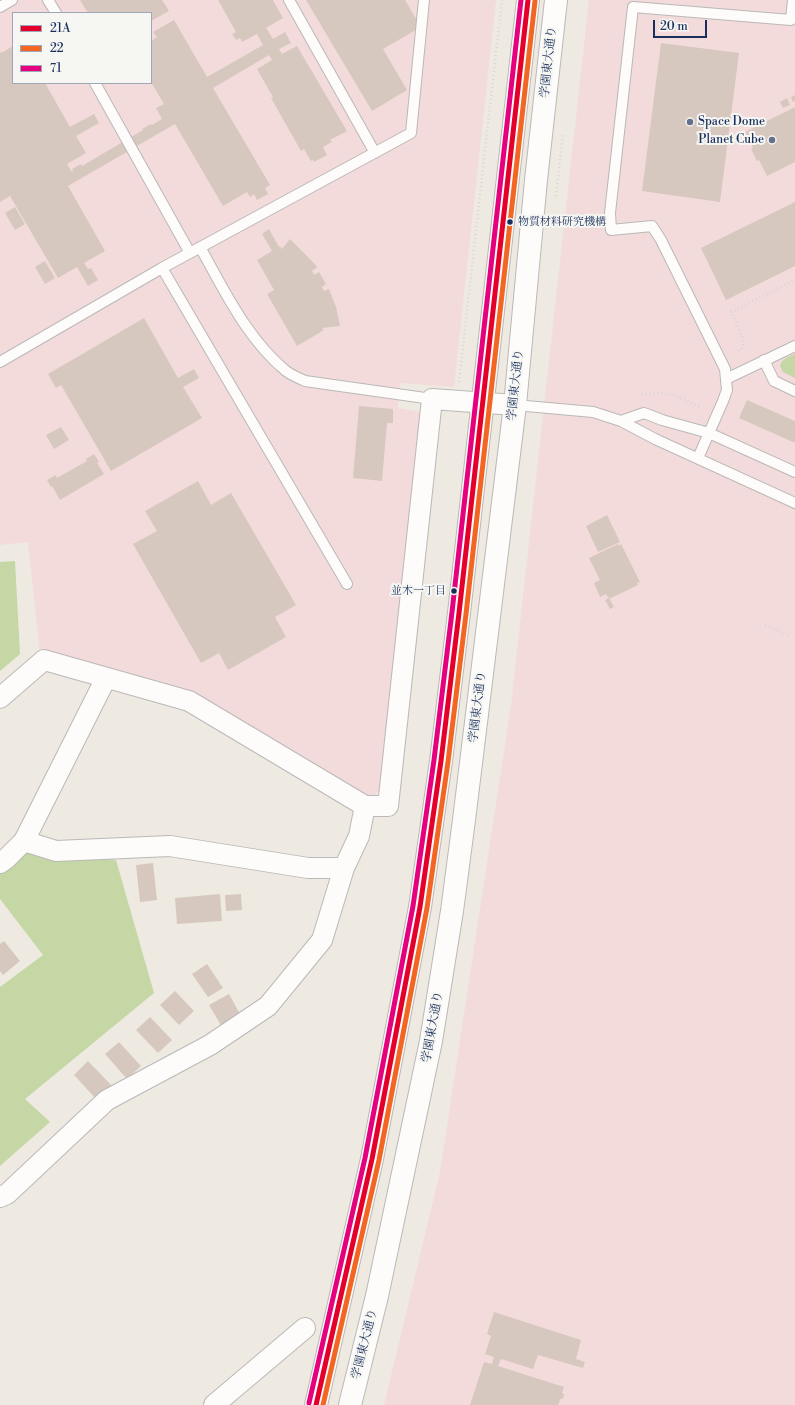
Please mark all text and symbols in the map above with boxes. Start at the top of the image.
legend [12,12,152,84]
scale bar [655,12,709,38]
text: 20 m [660,19,688,34]
text: 21A [50,21,70,36]
street label: 学園東大通り [538,25,560,99]
text: 22 [50,41,64,56]
text: 71 [50,61,62,76]
place label: Space Dome [698,115,765,129]
marker: Space Dome [685,117,695,127]
place label: Planet Cube [698,133,764,147]
marker: Planet Cube [767,135,777,145]
place label: 物質材料研究機構 [518,215,606,229]
marker: 物質材料研究機構 [505,217,515,227]
street label: 学園東大通り [505,348,527,422]
place label: 並木一丁目 [391,584,446,598]
marker: 並木一丁目 [449,586,459,596]
street label: 学園東大通り [466,670,490,744]
street label: 学園東大通り [420,990,446,1064]
street label: 学園東大通り [349,1307,381,1381]

